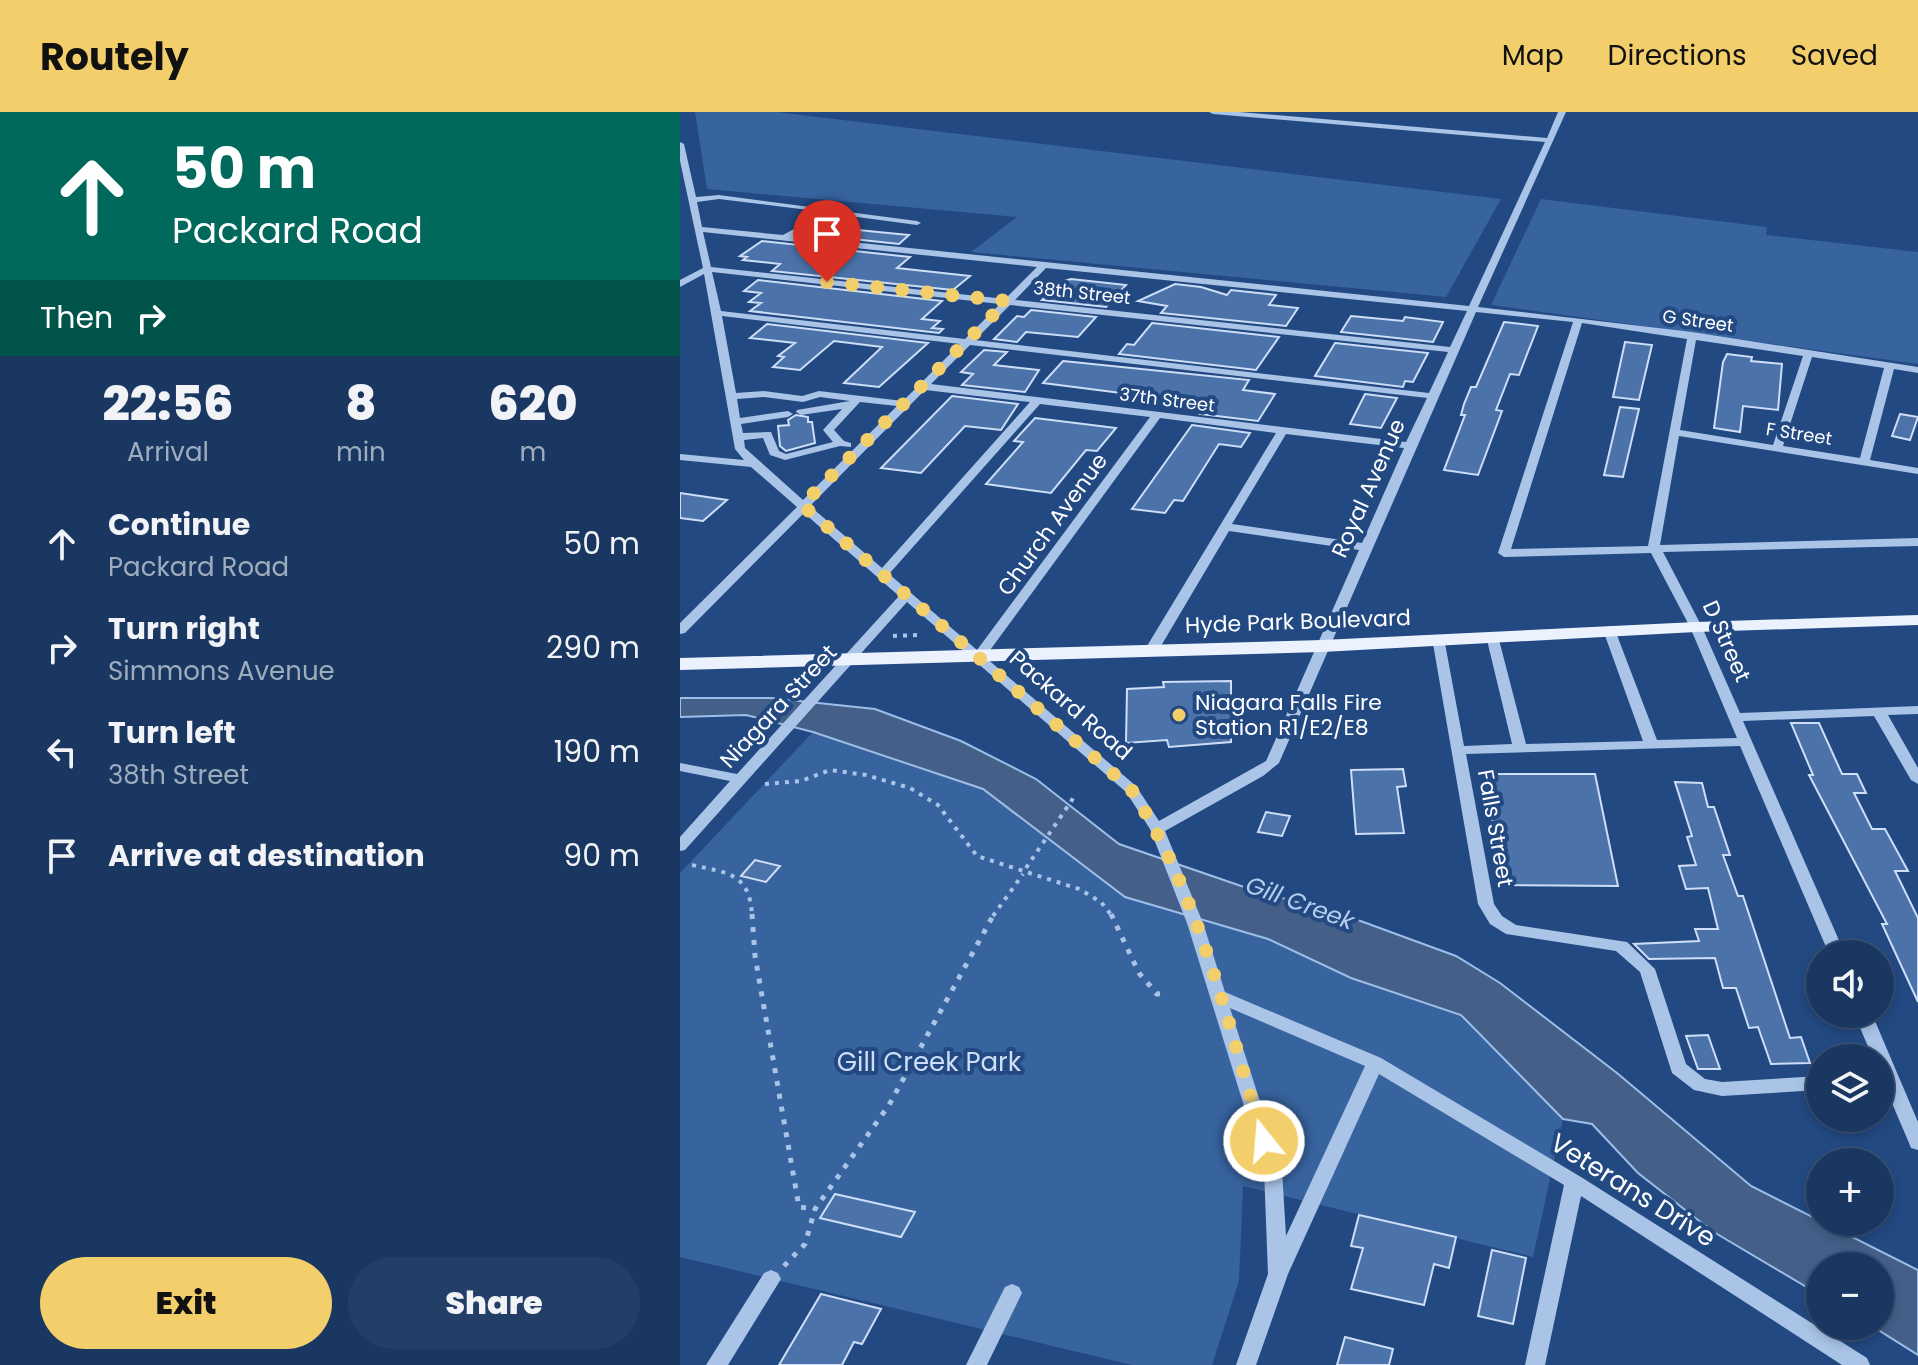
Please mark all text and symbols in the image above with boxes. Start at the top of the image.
text: Routely [40,30,189,83]
text: Map [1502,36,1564,75]
text: Directions [1608,36,1747,75]
text: Saved [1791,36,1878,75]
text: 50 m [172,129,316,208]
icon: ahead [40,144,144,248]
pin [793,200,861,282]
text: Packard Road [172,205,423,256]
icon: arrive [805,212,849,256]
street label: 38th Street [1032,275,1132,310]
text: Then [40,296,113,339]
icon: right [129,296,173,340]
street label: G Street [1661,303,1735,338]
text: 22:56 [102,370,233,437]
text: 8 [345,370,377,437]
text: 620 [488,370,578,437]
street label: 37th Street [1118,381,1216,418]
street label: Royal Avenue [1324,414,1413,562]
street label: F Street [1764,416,1834,451]
text: Arrival [127,434,209,470]
text: min [336,434,386,470]
text: m [519,434,546,470]
street label: Church Avenue [990,447,1115,602]
text: Continue [108,503,250,546]
icon: ahead [40,522,84,566]
text: 50 m [563,522,640,565]
text: Packard Road [108,549,289,585]
street label: D Street [1695,596,1758,687]
street label: Hyde Park Boulevard [1185,602,1411,641]
text: Turn right [108,607,260,650]
icon: right [40,626,84,670]
text: 290 m [546,626,640,669]
street label: Niagara Street [713,638,844,775]
street label: Packard Road [1003,643,1139,767]
text: Simmons Avenue [108,653,335,689]
place label: Niagara Falls Fire Station R1/E2/E8 [1195,687,1382,743]
marker: Niagara Falls Fire Station R1/E2/E8 [1170,706,1188,724]
text: Turn left [108,711,236,754]
icon: left [40,730,84,774]
text: 190 m [554,730,640,773]
text: 38th Street [108,757,249,793]
street label: Falls Street [1470,767,1521,889]
icon: arrive [40,834,84,878]
text: Arrive at destination [108,834,425,877]
text: 90 m [563,834,640,877]
water label: Gill Creek [1241,868,1361,938]
map controls [1806,940,1894,1340]
button: sound [1806,940,1894,1028]
park label: Gill Creek Park [837,1044,1022,1080]
button: layers [1806,1044,1894,1132]
position arrow [1222,1099,1306,1183]
street label: Veterans Drive [1543,1125,1723,1255]
button: + [1806,1148,1894,1236]
button: − [1806,1252,1894,1340]
button: Exit [40,1257,332,1349]
button: Share [348,1257,640,1349]

